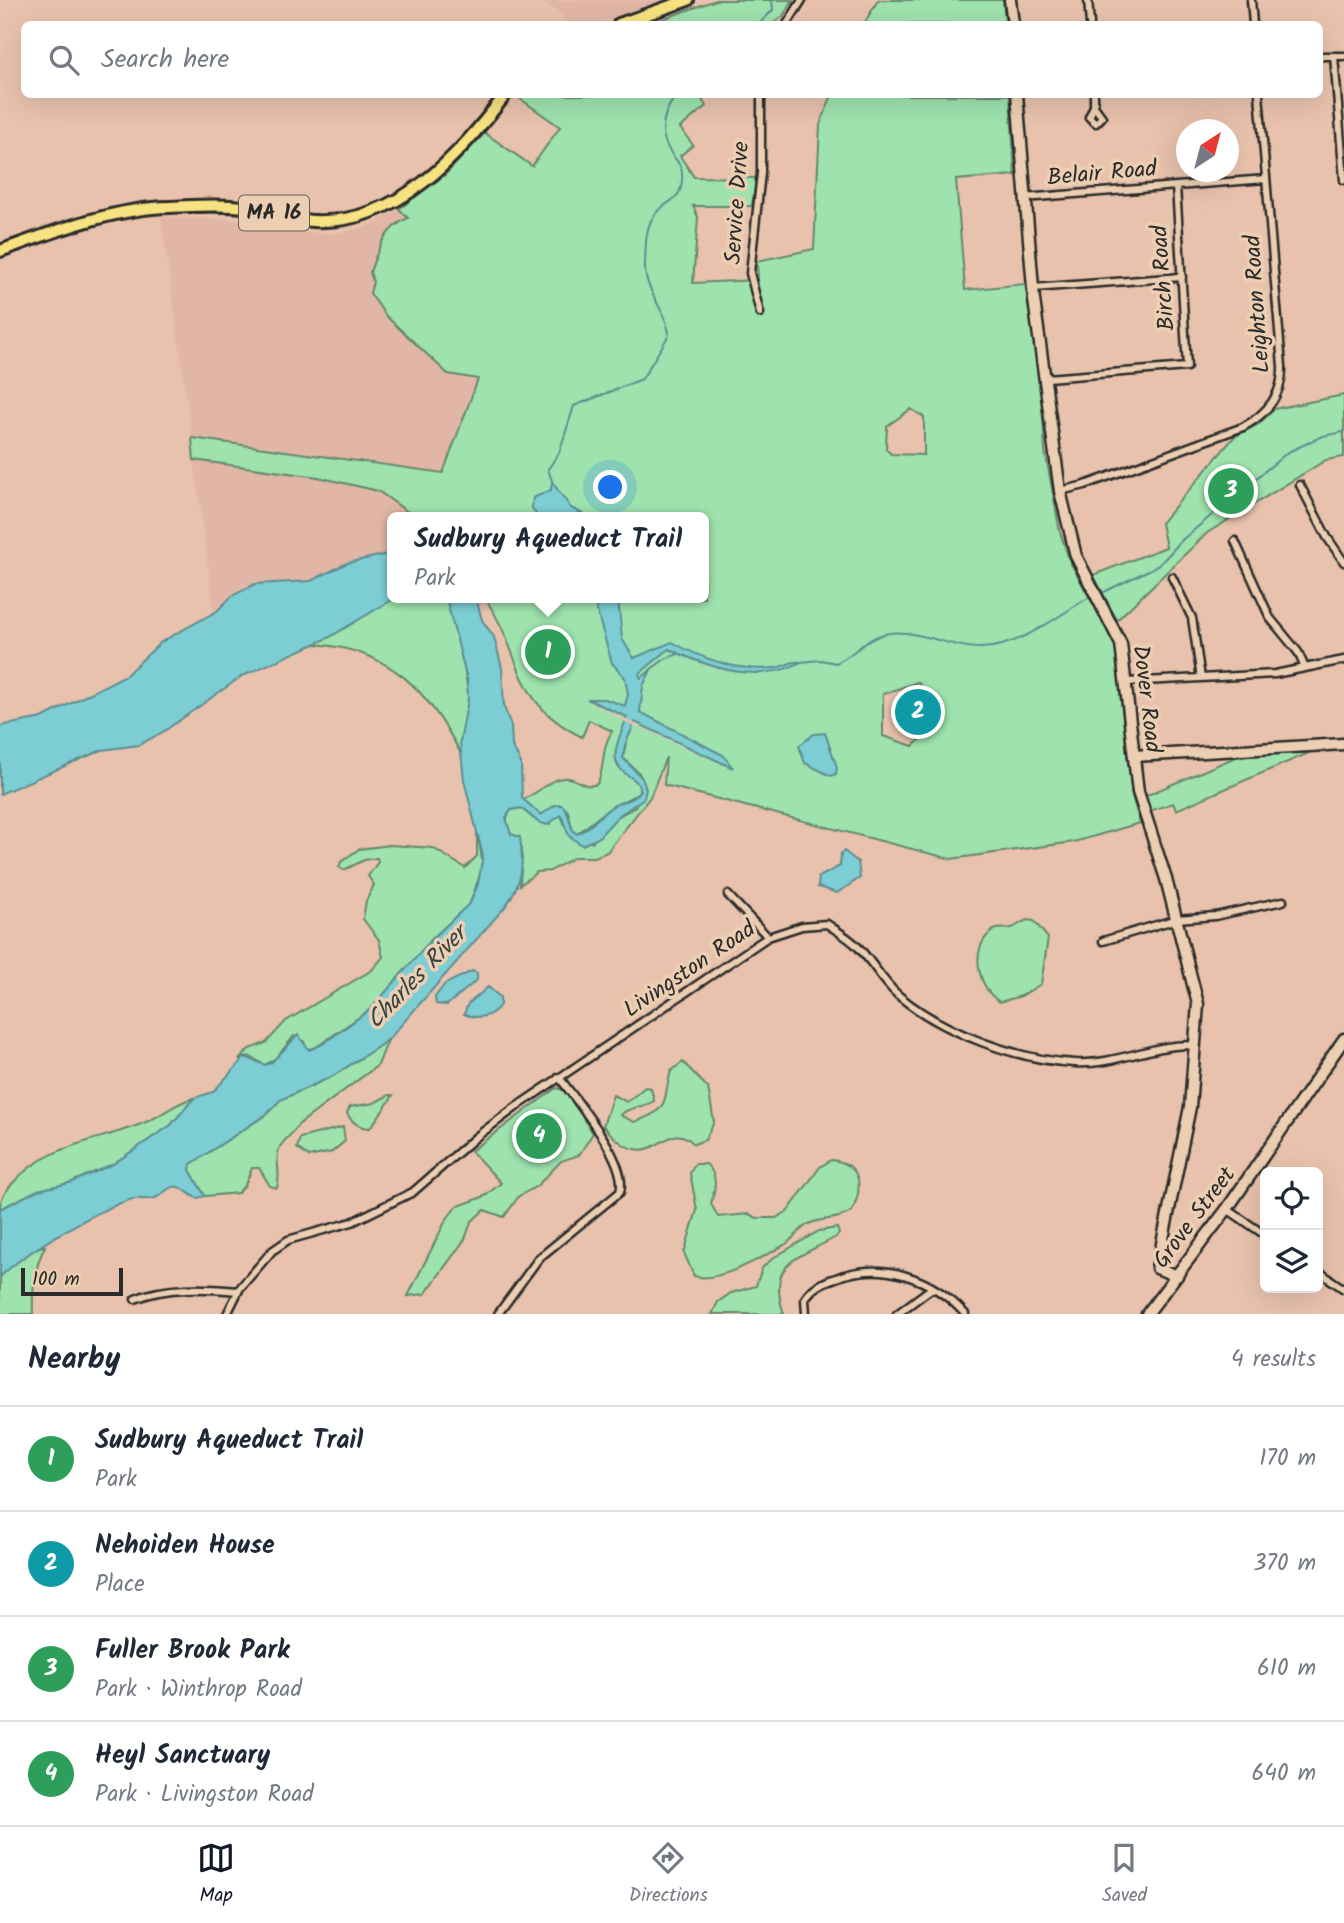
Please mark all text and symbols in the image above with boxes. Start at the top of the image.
search box [21,21,1323,98]
text: Search here [101,39,229,81]
icon: search [45,41,83,79]
north arrow [1176,119,1239,182]
street label: Service Drive [716,140,760,266]
street label: Belair Road [1046,151,1159,197]
road number: MA 16 [239,196,309,230]
street label: Birch Road [1142,224,1186,332]
street label: Leighton Road [1235,233,1281,374]
pin: 3 [1208,465,1254,517]
your location [593,470,627,504]
popup [387,512,709,603]
text: Sudbury Aqueduct Trail [414,519,682,561]
text: Park [414,561,456,597]
pin: 1 [525,626,571,678]
street label: Dover Road [1122,643,1171,755]
pin: 2 [895,686,941,738]
street label: Livingston Road [616,912,764,1028]
water label: Charles River [357,914,480,1039]
pin: 4 [516,1110,562,1162]
street label: Grove Street [1145,1158,1246,1277]
map controls [1260,1167,1323,1293]
button: locate [1260,1167,1323,1230]
button: layers [1260,1230,1323,1293]
scale bar [21,1265,122,1297]
text: 100 m [32,1265,80,1295]
text: Nearby [28,1336,120,1384]
text: 4 results [1231,1342,1316,1378]
text: Sudbury Aqueduct Trail [95,1420,363,1462]
text: 1 [48,1441,54,1477]
text: 170 m [1259,1441,1316,1477]
text: Park [95,1462,137,1498]
text: Nehoiden House [95,1525,275,1567]
text: 2 [44,1546,58,1582]
text: 370 m [1253,1546,1316,1582]
text: Place [95,1567,145,1603]
text: Fuller Brook Park [95,1630,290,1672]
text: 3 [45,1651,57,1687]
text: 610 m [1257,1651,1316,1687]
text: Park · Winthrop Road [95,1672,302,1708]
text: Heyl Sanctuary [95,1735,270,1777]
text: 4 [45,1756,57,1792]
text: 640 m [1252,1756,1316,1792]
text: Park · Livingston Road [95,1777,314,1813]
tab: Map [197,1839,235,1911]
tab: Directions [629,1839,708,1911]
tab: Saved [1102,1839,1147,1911]

